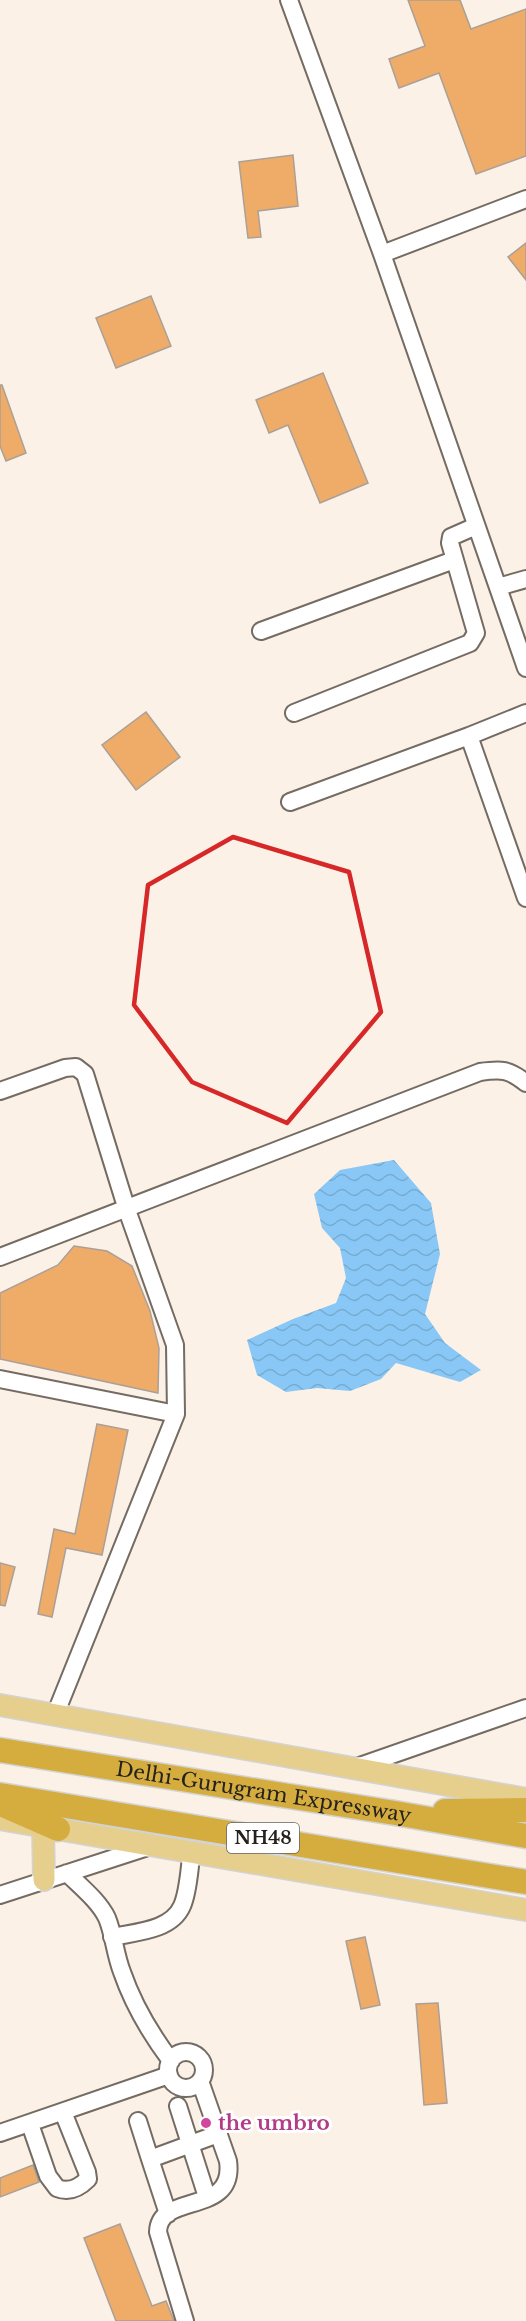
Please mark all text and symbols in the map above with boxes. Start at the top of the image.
street label: Delhi-Gurugram Expressway [114,1757,413,1828]
road number: NH48 [227,1823,299,1853]
place label: the umbro [218,2111,330,2135]
marker: the umbro [199,2116,213,2130]

